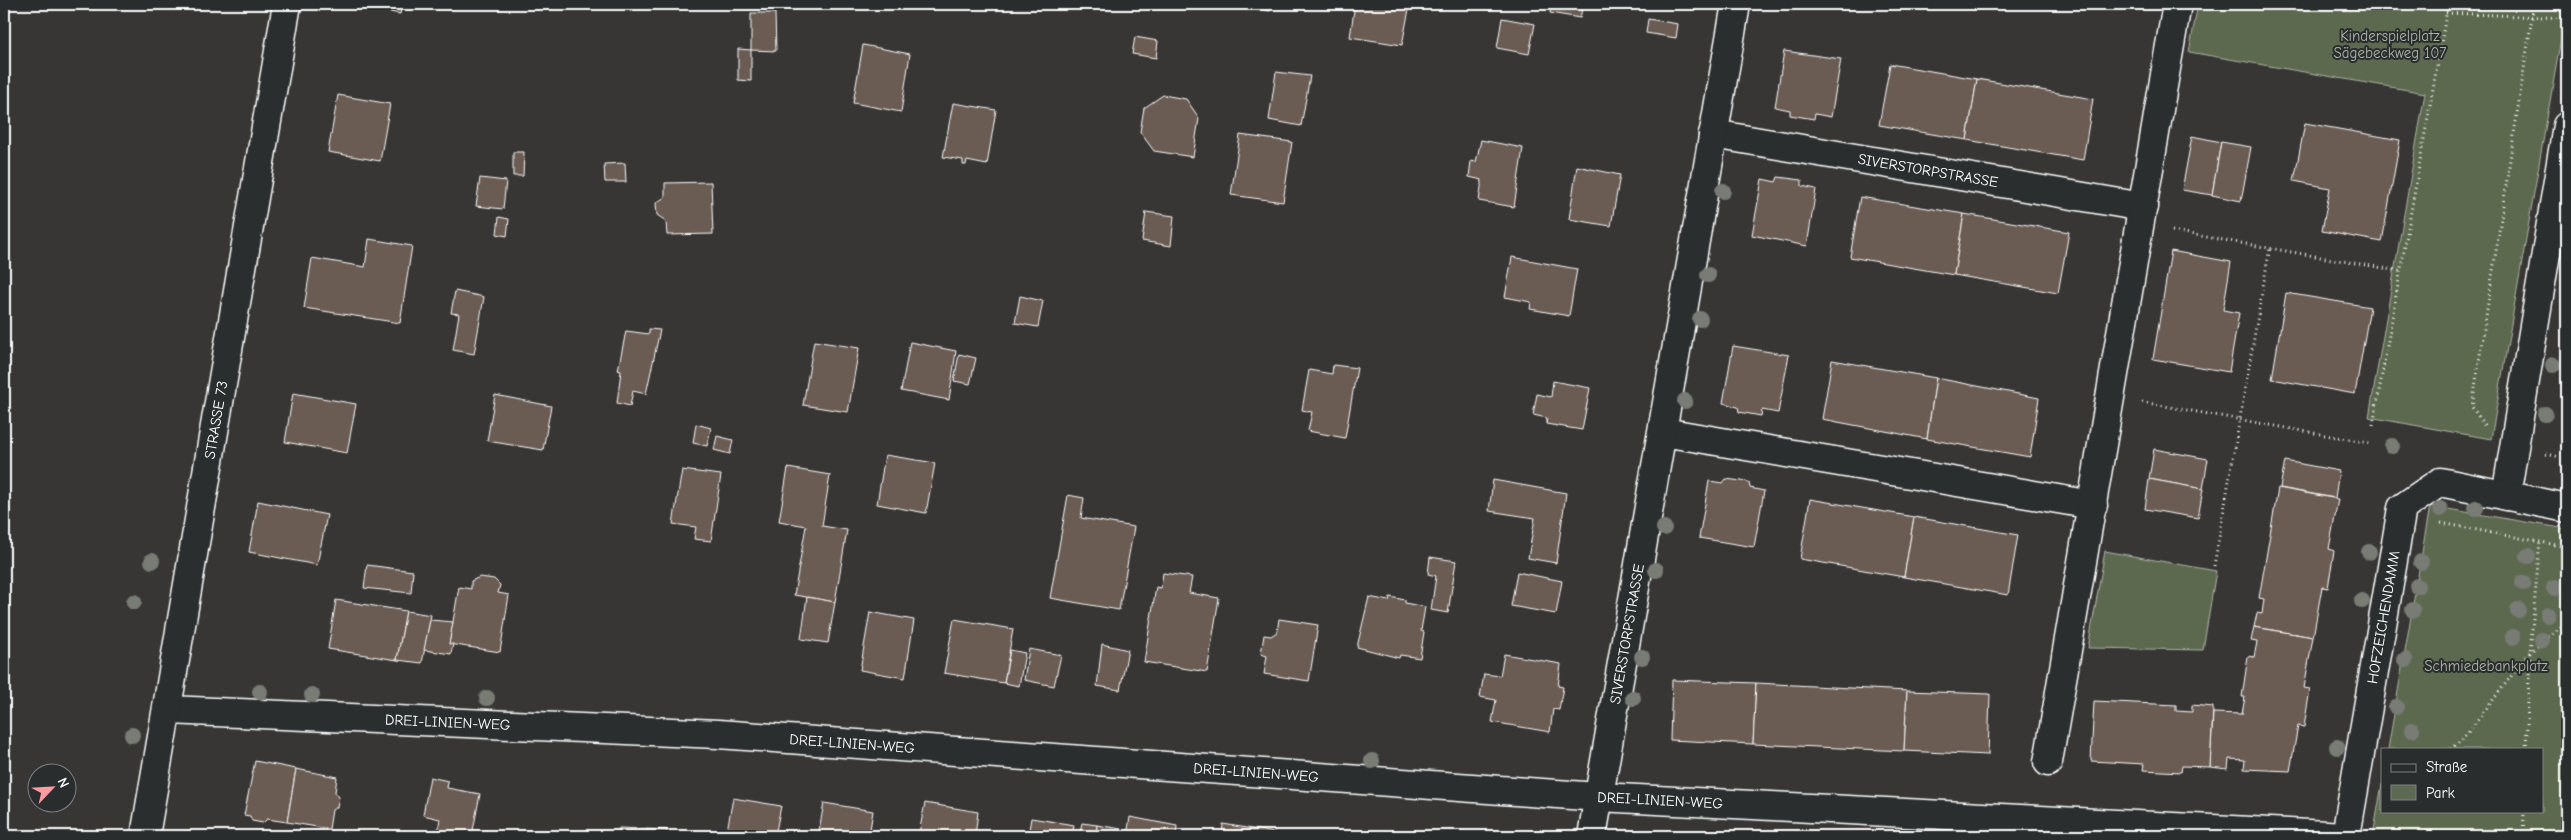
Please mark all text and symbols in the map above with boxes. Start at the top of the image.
park label: Kinderspielplatz Sägebeckweg 107 [2334,27,2446,62]
street label: SIVERSTORPSTRASSE [1856,150,1999,191]
street label: STRASSE 73 [200,380,232,461]
street label: HOFZEICHENDAMM [2363,549,2404,685]
street label: SIVERSTORPSTRASSE [1606,563,1648,705]
park label: Schmiedebankplatz [2424,657,2548,675]
street label: DREI-LINIEN-WEG [385,710,511,734]
street label: DREI-LINIEN-WEG [789,730,916,757]
legend [2381,748,2544,812]
text: Straße [2426,758,2468,776]
street label: DREI-LINIEN-WEG [1193,759,1320,786]
north arrow [28,762,78,812]
text: N [54,775,73,790]
text: Park [2426,784,2455,802]
street label: DREI-LINIEN-WEG [1597,788,1724,812]

